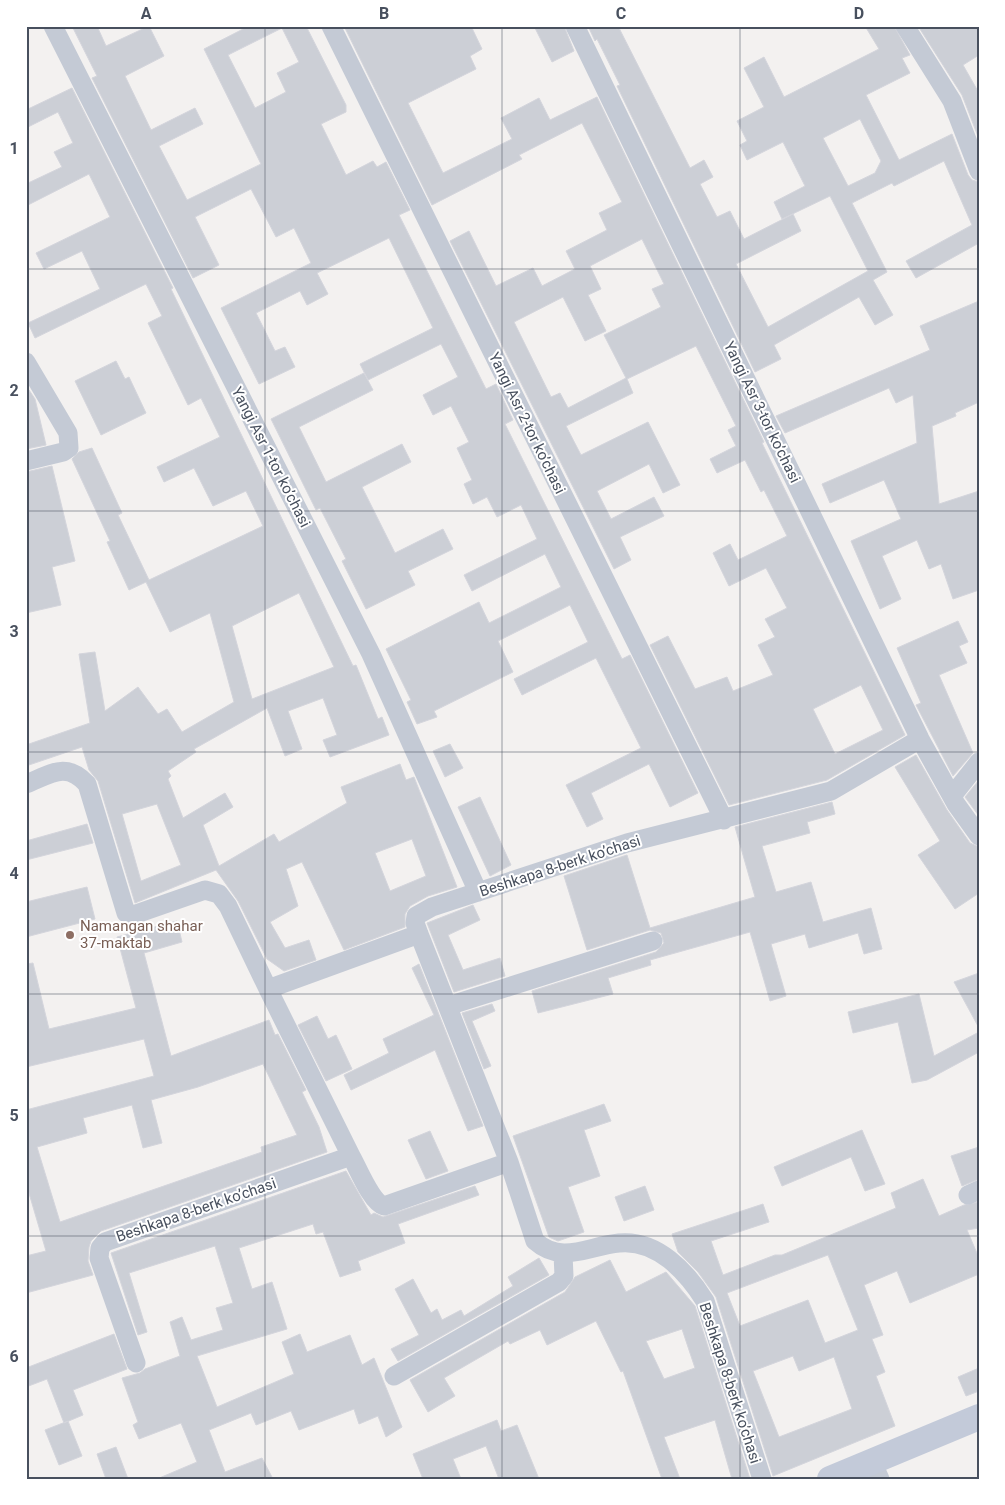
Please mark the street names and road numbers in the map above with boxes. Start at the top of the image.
street label: Yangi Asr 3-tor koʼchasi [720,338,804,486]
street label: Yangi Asr 2-tor koʼchasi [485,349,569,497]
street label: Yangi Asr 1-tor koʼchasi [228,384,314,530]
street label: Beshkapa 8-berk koʼchasi [477,831,643,901]
street label: Beshkapa 8-berk koʼchasi [114,1174,278,1246]
street label: Beshkapa 8-berk koʼchasi [695,1300,765,1466]

